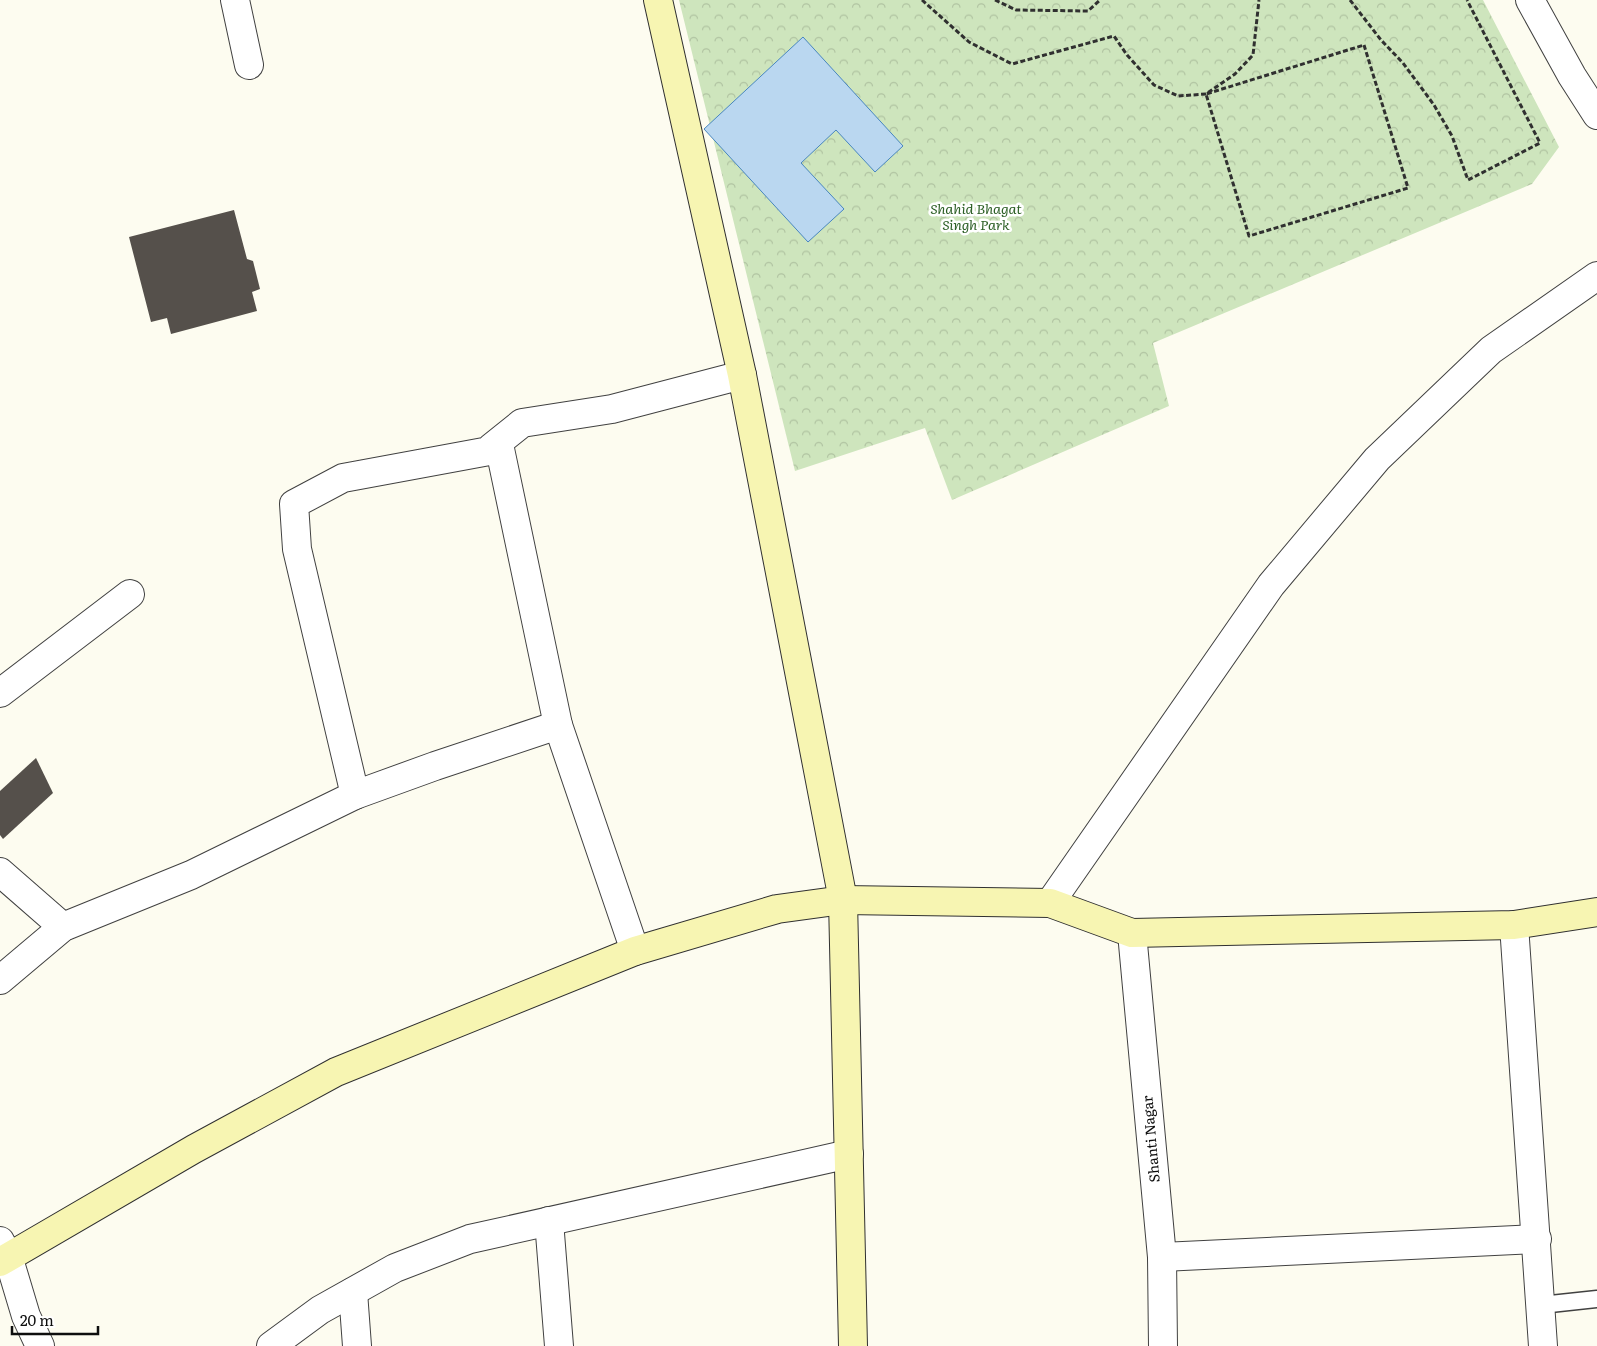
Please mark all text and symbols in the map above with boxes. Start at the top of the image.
park label: Shahid Bhagat Singh Park [930,198,1022,234]
street label: Shanti Nagar [1136,1094,1164,1183]
scale bar [12,1304,99,1336]
text: 20 m [20,1308,54,1331]

